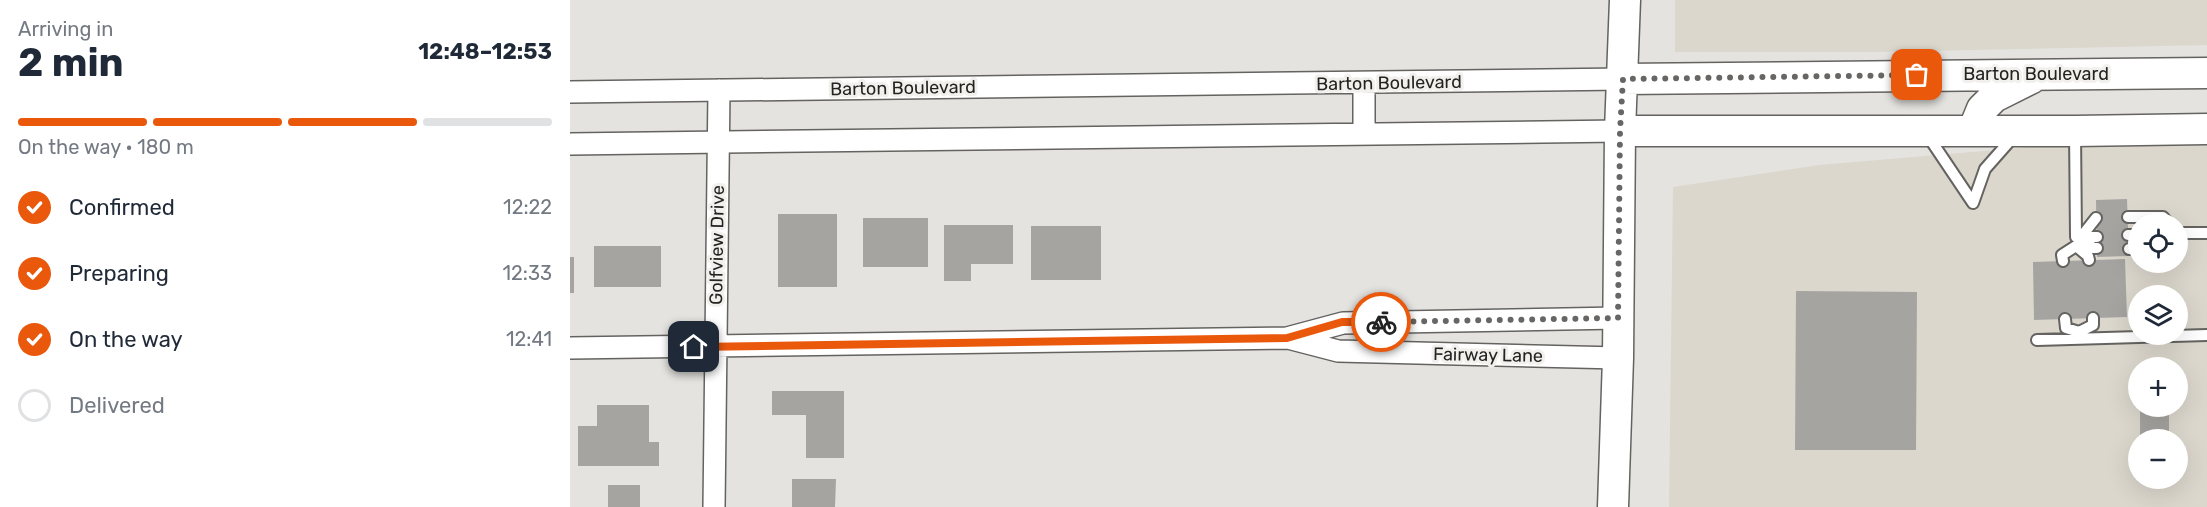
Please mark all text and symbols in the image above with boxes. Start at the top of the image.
text: Arriving in [18,17,113,41]
text: 12:48–12:53 [418,38,552,65]
text: 2 min [18,40,124,86]
pin [1891,49,1942,100]
icon: bag [1900,58,1933,91]
street label: Barton Boulevard [1963,63,2109,85]
street label: Barton Boulevard [1316,71,1462,95]
street label: Barton Boulevard [830,76,976,100]
text: On the way · 180 m [18,135,194,159]
street label: Golfview Drive [705,185,729,305]
icon: check [18,191,51,224]
text: Confirmed [69,194,175,221]
text: 12:22 [503,195,552,219]
map controls [2128,213,2188,489]
button: locate [2128,213,2188,273]
icon: check [18,257,51,290]
text: Preparing [69,260,169,287]
text: 12:33 [503,261,552,285]
button: layers [2128,285,2188,345]
courier [1351,292,1411,352]
icon: bike [1365,306,1398,339]
pin [668,321,719,372]
icon: check [18,323,51,356]
text: On the way [69,326,183,353]
text: 12:41 [506,327,552,351]
icon: home [677,330,710,363]
street label: Fairway Lane [1433,343,1543,367]
button: + [2128,357,2188,417]
text: Delivered [69,392,165,419]
button: − [2128,429,2188,489]

